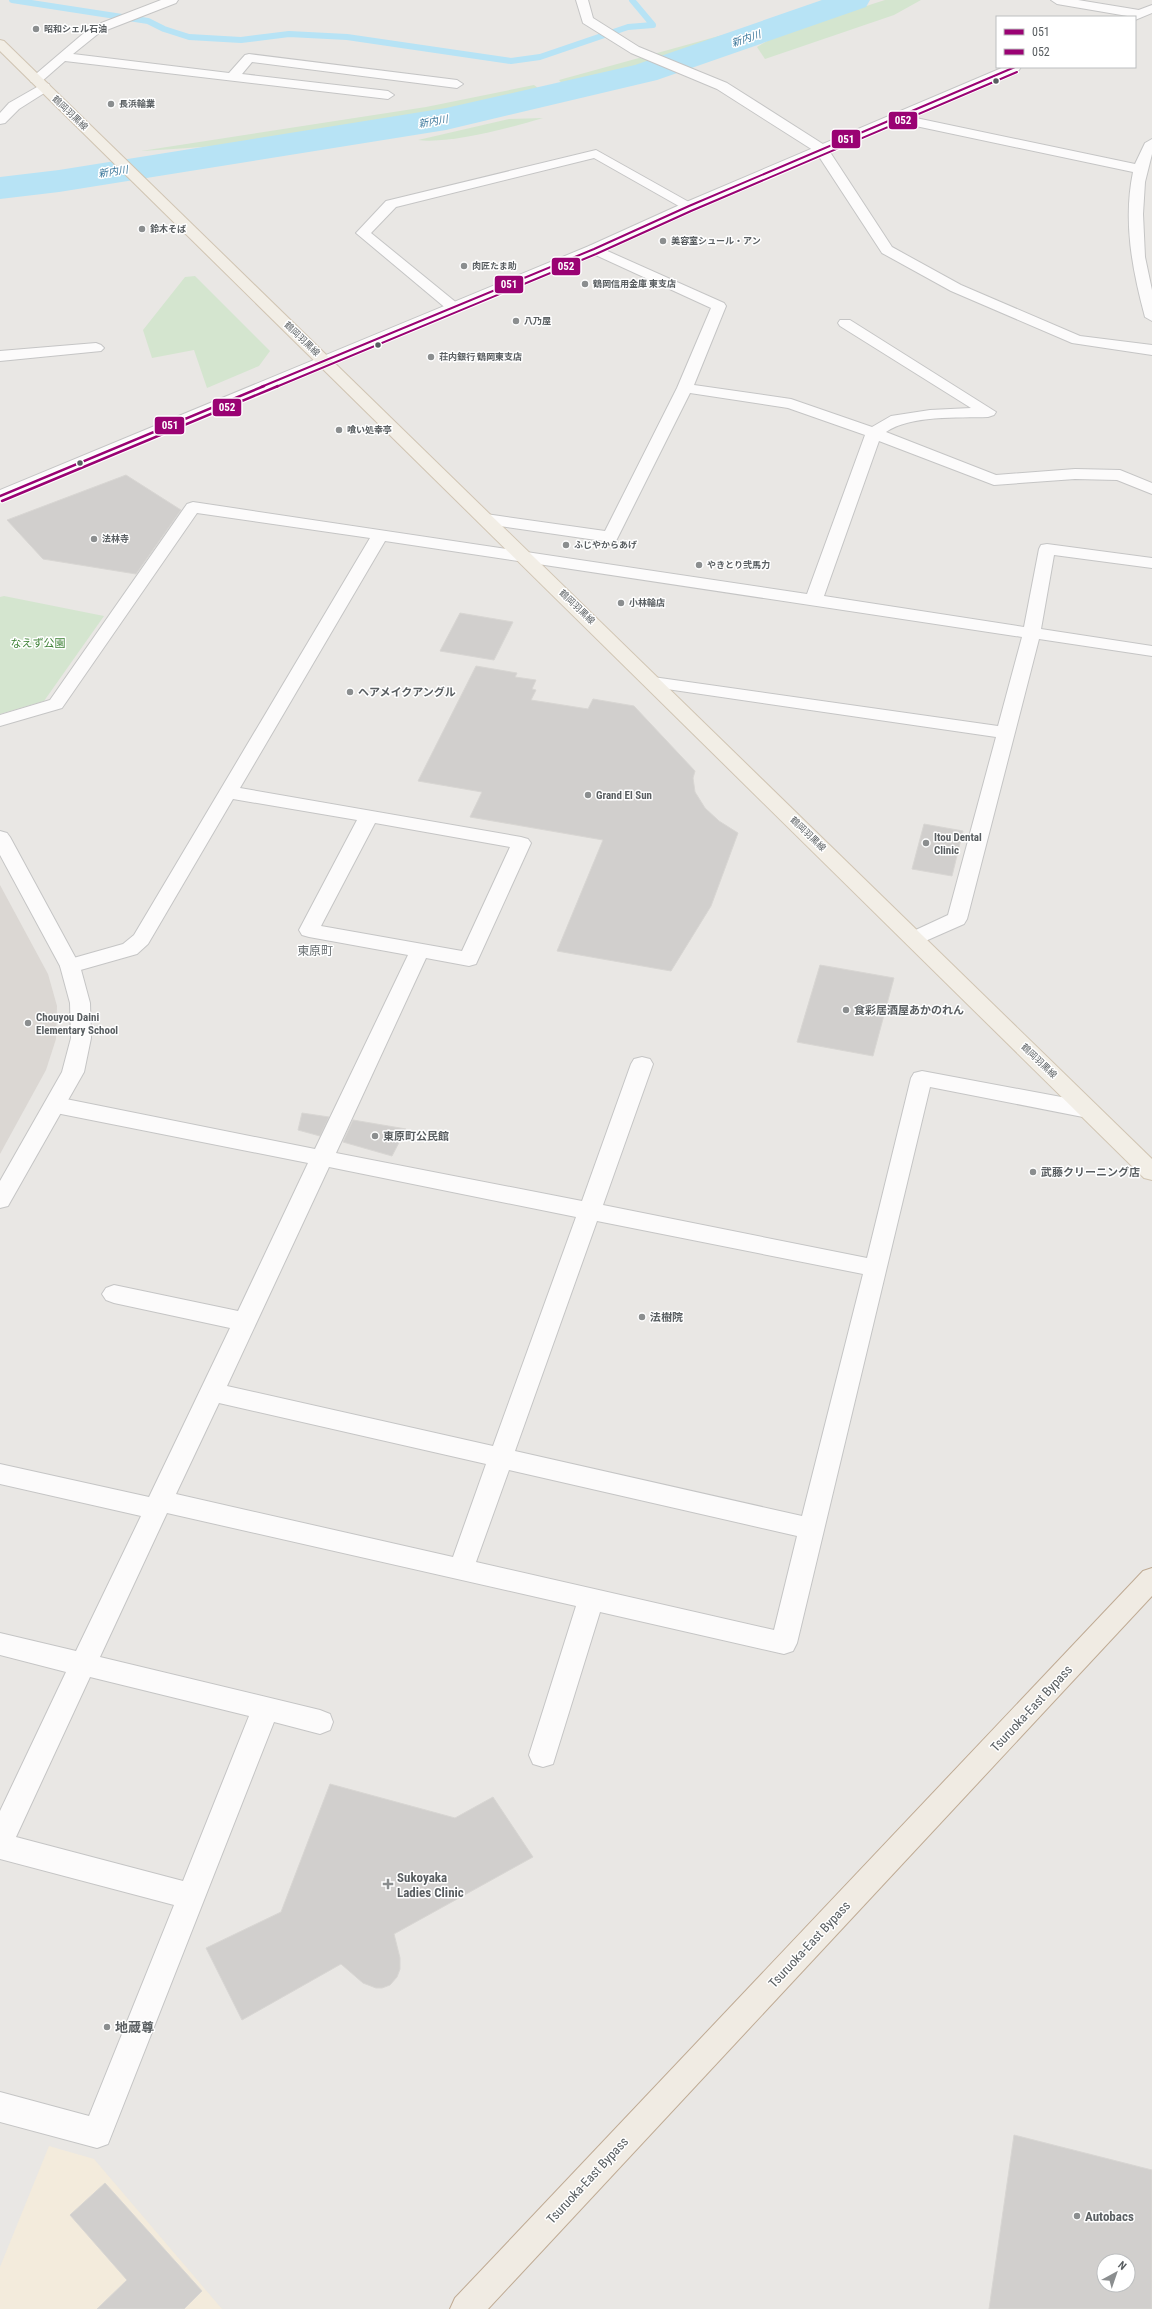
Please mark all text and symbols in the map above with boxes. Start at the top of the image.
legend [996,16,1136,68]
marker: 昭和シェル石油 [31,24,41,34]
place label: 昭和シェル石油 [44,24,107,34]
text: 051 [1032,25,1050,39]
water label: 新内川 [730,28,763,49]
text: 052 [1032,45,1050,59]
unlabelled marker [991,76,1001,86]
street label: 鶴岡羽黒線 [50,94,90,133]
place label: 長浜輪業 [119,98,155,109]
marker: 長浜輪業 [106,99,116,109]
line badge: 052 [888,111,918,130]
water label: 新内川 [417,113,450,130]
text: 052 [895,114,912,127]
line badge: 051 [831,129,861,149]
text: 051 [838,133,854,146]
water label: 新内川 [97,164,130,179]
marker: 鈴木そば [137,224,147,234]
place label: 鈴木そば [150,224,187,234]
marker: 美容室シュール・アン [658,236,668,246]
place label: 美容室シュール・アン [671,236,761,246]
line badge: 052 [551,257,581,276]
text: 052 [558,260,575,273]
marker: 肉匠たま助 [459,261,469,271]
place label: 肉匠たま助 [472,261,517,271]
line badge: 051 [494,275,524,294]
text: 051 [501,278,517,291]
marker: 鶴岡信用金庫 東支店 [580,279,590,289]
place label: 鶴岡信用金庫 東支店 [592,279,676,289]
marker: 八乃屋 [511,316,521,326]
place label: 八乃屋 [524,316,551,326]
street label: 鶴岡羽黒線 [282,320,322,359]
unlabelled marker [373,340,383,350]
marker: 荘内銀行 鶴岡東支店 [426,352,436,362]
place label: 荘内銀行 鶴岡東支店 [439,352,522,362]
line badge: 052 [212,398,242,417]
text: 052 [219,401,236,414]
line badge: 051 [154,416,185,435]
text: 051 [162,419,178,432]
marker: 喰い処幸亭 [334,425,344,435]
place label: 喰い処幸亭 [347,425,392,435]
unlabelled marker [75,458,85,468]
marker: 法林寺 [89,534,99,544]
place label: 法林寺 [102,534,129,544]
marker: ふじやからあげ [561,540,571,550]
place label: ふじやからあげ [574,540,637,550]
marker: やきとり弐馬力 [694,560,704,570]
place label: やきとり弐馬力 [707,560,770,570]
street label: 鶴岡羽黒線 [557,588,597,627]
place label: 小林輪店 [629,597,665,608]
marker: 小林輪店 [616,598,626,608]
park label: なえず公園 [11,637,66,650]
place label: ヘアメイクアングル [358,686,456,699]
marker: ヘアメイクアングル [345,687,355,697]
place label: Grand El Sun [596,789,652,802]
marker: Grand El Sun [583,790,593,800]
street label: 鶴岡羽黒線 [788,815,828,854]
place label: Itou Dental Clinic [934,831,982,857]
marker: Itou Dental Clinic [921,838,931,848]
district label: 東原町 [297,944,333,958]
place label: 食彩居酒屋あかのれん [854,1004,964,1017]
marker: 食彩居酒屋あかのれん [841,1005,851,1015]
place label: Chouyou Daini Elementary School [36,1011,118,1037]
marker: Chouyou Daini Elementary School [23,1018,33,1028]
street label: 鶴岡羽黒線 [1019,1042,1059,1081]
place label: 東原町公民館 [383,1130,449,1143]
marker: 東原町公民館 [370,1131,380,1141]
place label: 武藤クリーニング店 [1041,1166,1140,1179]
marker: 武藤クリーニング店 [1028,1167,1038,1177]
place label: 法樹院 [650,1311,683,1324]
marker: 法樹院 [637,1312,647,1322]
street label: Tsuruoka-East Bypass [987,1662,1075,1755]
place label: Sukoyaka Ladies Clinic [397,1870,464,1900]
marker: Sukoyaka Ladies Clinic [382,1878,394,1890]
street label: Tsuruoka-East Bypass [765,1898,853,1991]
place label: 地蔵尊 [115,2020,154,2035]
marker: 地蔵尊 [102,2022,112,2032]
street label: Tsuruoka-East Bypass [543,2134,631,2227]
place label: Autobacs [1085,2209,1134,2224]
marker: Autobacs [1072,2211,1082,2221]
north arrow [1096,2253,1136,2293]
text: N [1115,2259,1129,2273]

